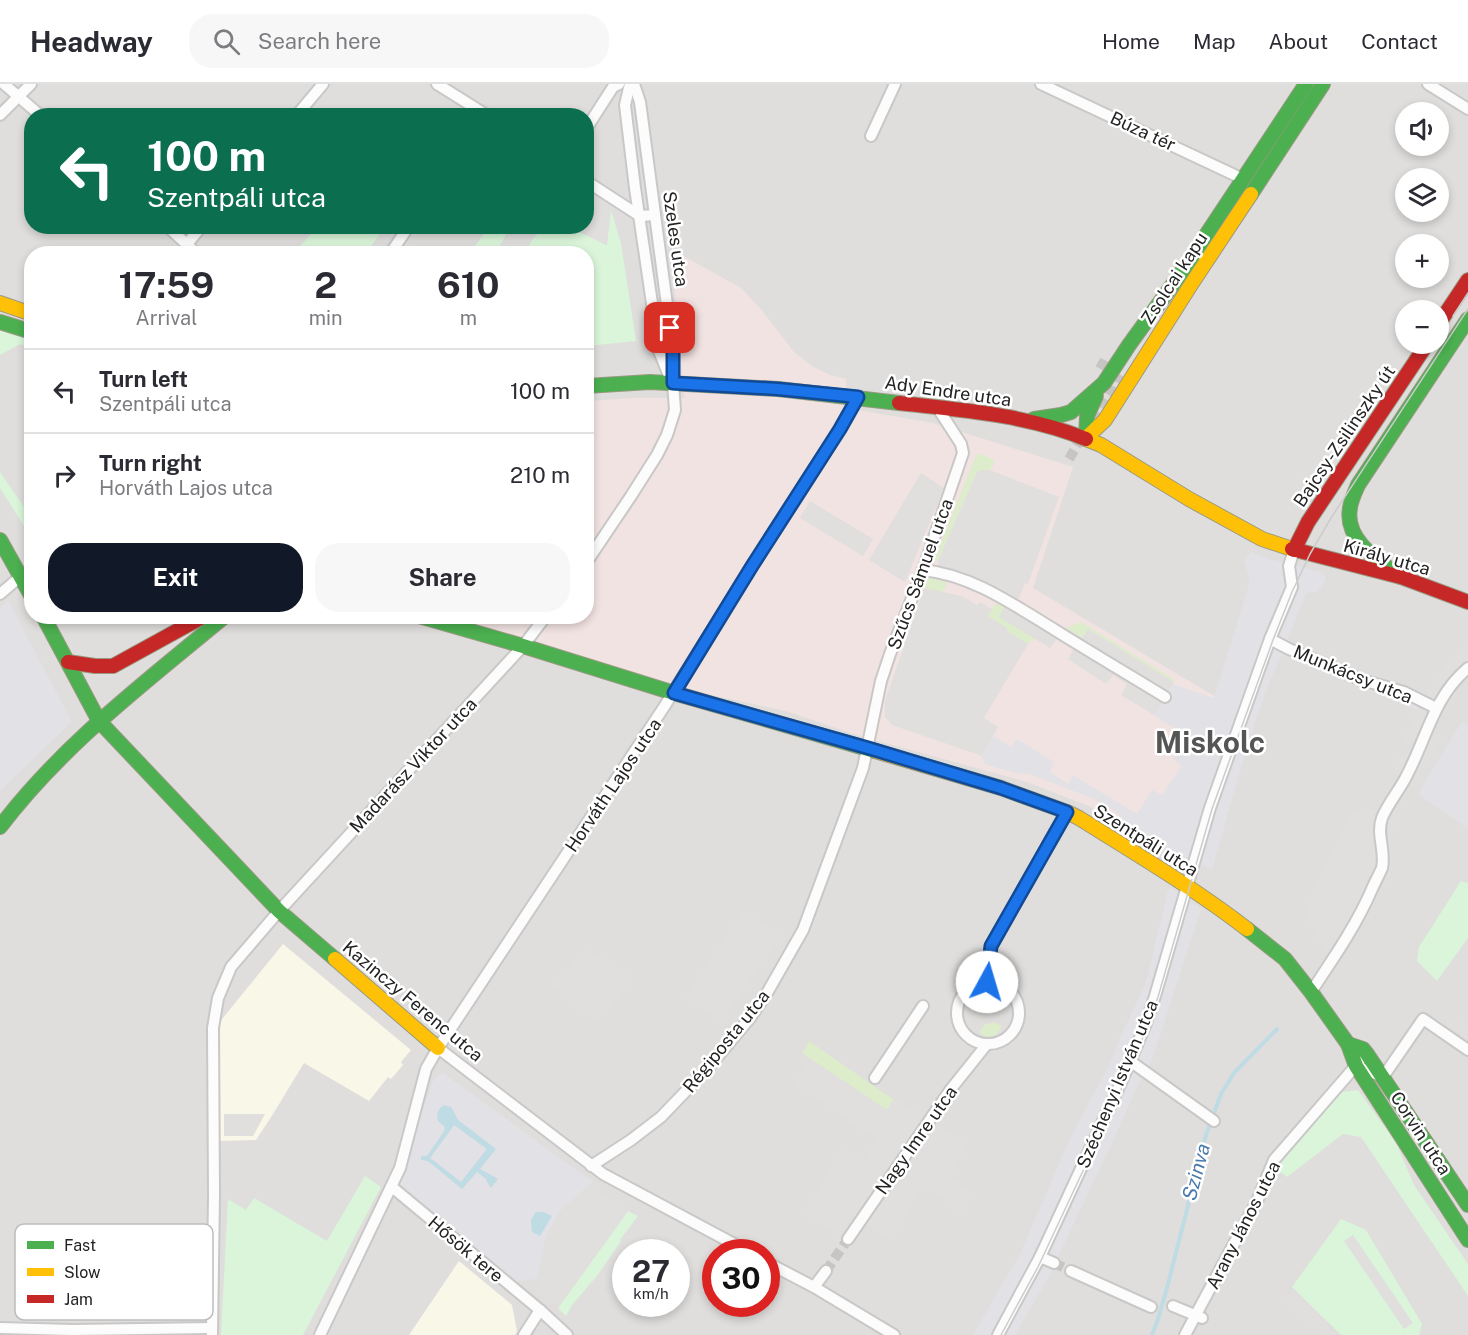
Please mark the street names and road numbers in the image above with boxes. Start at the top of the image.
street label: Búza tér [1107,107,1179,155]
street label: Szeles utca [659,190,693,288]
street label: Zsolcai kapu [1137,228,1211,328]
street label: Bajcsy-Zsilinszky út [1289,361,1399,511]
street label: Ady Endre utca [883,372,1013,410]
street label: Szűcs Sámuel utca [883,496,957,652]
street label: Király utca [1341,535,1433,579]
street label: Munkácsy utca [1291,641,1415,707]
street label: Madarász Viktor utca [345,693,481,837]
street label: Horváth Lajos utca [561,714,665,856]
street label: Szentpáli utca [1090,799,1202,881]
street label: Kazinczy Ferenc utca [339,936,487,1066]
street label: Régiposta utca [678,986,774,1096]
street label: Széchenyi István utca [1072,997,1162,1171]
street label: Nagy Imre utca [871,1082,961,1198]
street label: Corvin utca [1386,1087,1456,1179]
street label: Arany János utca [1202,1157,1284,1293]
street label: Hősök tere [424,1212,508,1286]

